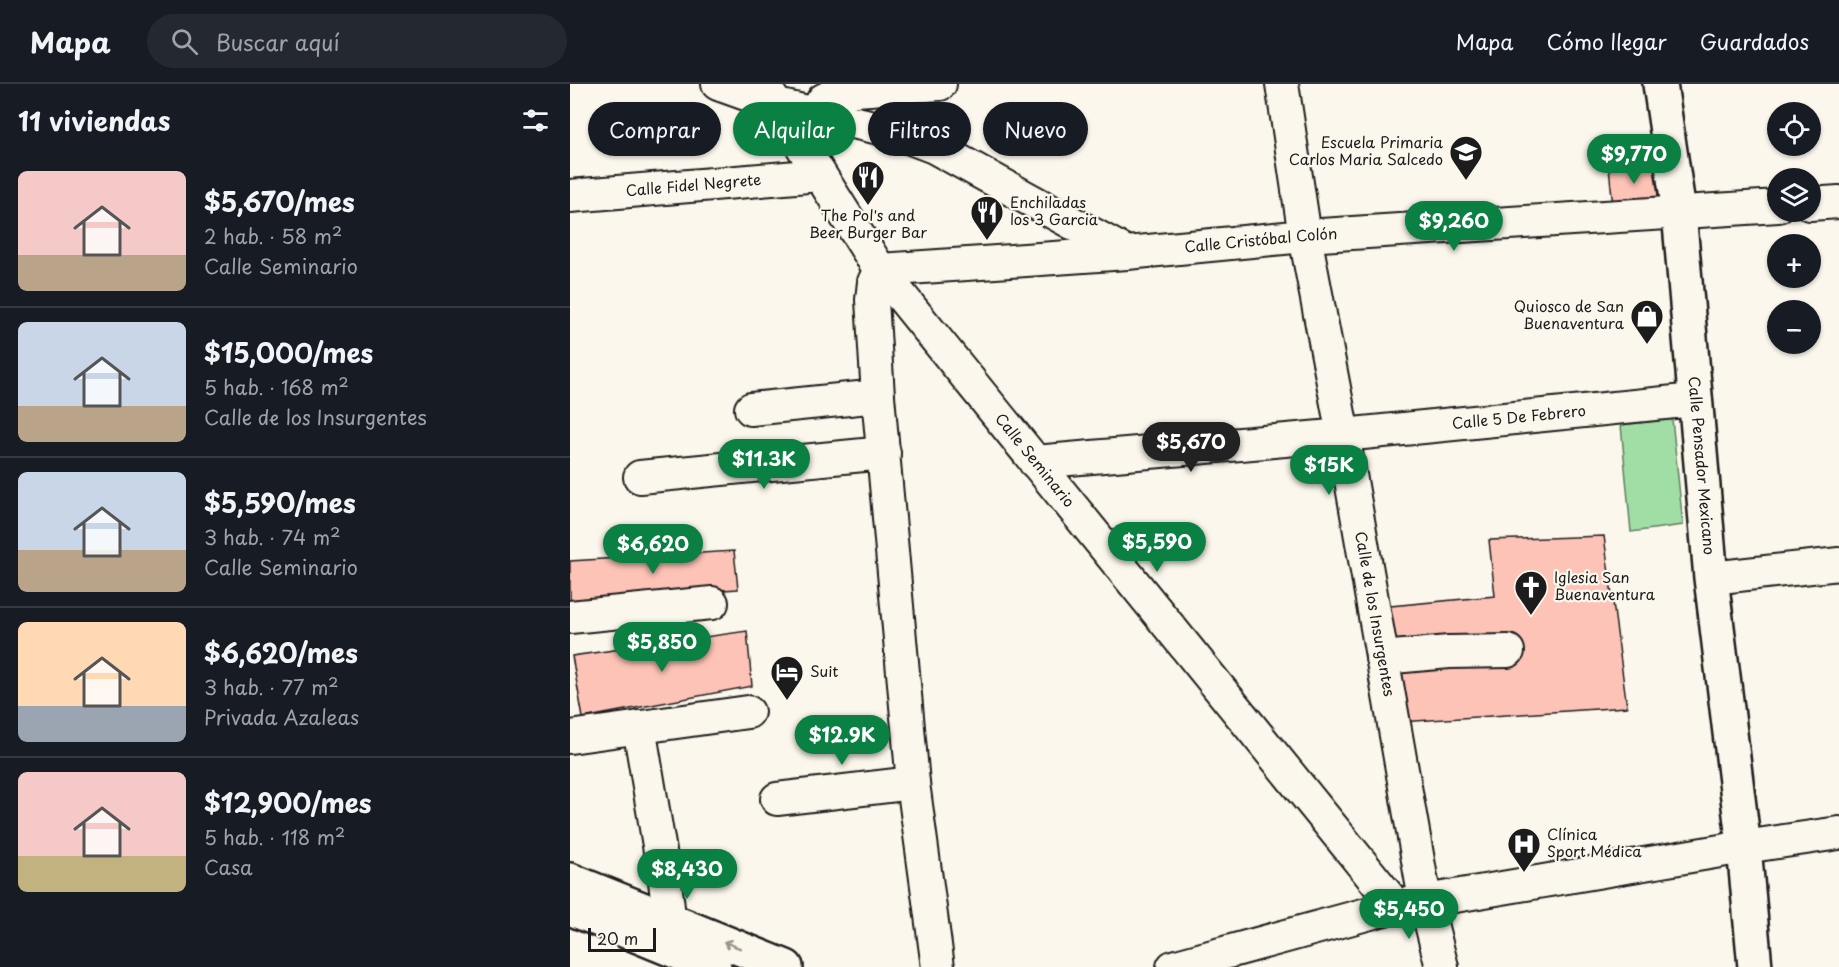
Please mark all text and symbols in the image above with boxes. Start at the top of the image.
search box [147,14,567,68]
text: Mapa [30,20,111,63]
icon: search [168,25,201,58]
text: Buscar aquí [216,25,340,58]
text: Mapa [1456,25,1514,57]
text: Cómo llegar [1547,25,1667,57]
text: Guardados [1700,25,1809,57]
text: 11 viviendas [18,101,170,140]
chip: Comprar [588,102,721,156]
chip: Alquilar [733,102,856,156]
chip: Filtros [868,102,971,156]
chip: Nuevo [983,102,1088,156]
map controls [1767,102,1821,354]
button: locate [1767,102,1821,156]
icon: filters [519,104,552,137]
place label: Escuela Primaria Carlos Maria Salcedo [1289,130,1444,170]
school or university icon: Escuela Primaria Carlos Maria Salcedo [1448,134,1484,181]
pin: $9,770 [1585,134,1683,185]
text: $9,770 [1601,138,1667,168]
restaurant icon: The Pol's and Beer Burger Bar [850,159,886,206]
street label: Calle Fidel Negrete [625,167,762,201]
button: layers [1767,168,1821,222]
text: $5,670/mes [204,182,355,221]
place label: Enchiladas los 3 Garcia [1010,190,1098,230]
restaurant icon: Enchiladas los 3 Garcia [969,194,1005,241]
icon: home [66,195,138,267]
pin: $9,260 [1405,201,1503,252]
place label: The Pol's and Beer Burger Bar [809,203,927,243]
text: $9,260 [1419,205,1489,235]
text: 2 hab. · 58 m² [204,221,342,251]
street label: Calle Cristóbal Colón [1183,221,1338,257]
button: + [1767,234,1821,288]
text: Calle Seminario [204,251,358,281]
place label: Quiosco de San Buenaventura [1514,294,1625,334]
shop icon: Quiosco de San Buenaventura [1629,298,1665,345]
button: − [1767,300,1821,354]
text: $15,000/mes [204,333,373,372]
icon: home [66,346,138,418]
text: 5 hab. · 168 m² [204,372,349,402]
street label: Calle Pensador Mexicano [1683,375,1722,556]
street label: Calle 5 De Febrero [1451,398,1587,434]
text: Calle de los Insurgentes [204,402,427,432]
street label: Calle Seminario [990,407,1081,512]
pin: $5,670 [1142,422,1240,473]
text: $5,670 [1156,426,1226,456]
pin: $11.3K [715,439,813,490]
text: $11.3K [732,443,796,473]
pin: $15K [1293,445,1365,496]
text: $15K [1304,449,1354,479]
text: $5,590/mes [204,483,356,522]
icon: home [66,496,138,568]
text: 3 hab. · 74 m² [204,522,340,552]
pin: $5,590 [1108,522,1206,573]
pin: $6,620 [604,524,702,575]
text: $5,590 [1122,526,1192,556]
text: $6,620 [617,528,689,558]
street label: Calle de los Insurgentes [1350,529,1402,698]
text: Calle Seminario [204,552,358,582]
place label: Iglesia San Buenaventura [1554,565,1656,605]
church icon: Iglesia San Buenaventura [1513,569,1549,616]
pin: $5,850 [613,622,711,673]
text: $5,850 [627,626,697,656]
text: $6,620/mes [204,633,358,672]
icon: home [66,646,138,718]
hotel icon: Suit [769,654,805,701]
place label: Suit [810,659,838,682]
text: 3 hab. · 77 m² [204,672,339,702]
text: Privada Azaleas [204,702,359,732]
pin: $12.9K [793,715,891,766]
text: $12.9K [809,719,875,749]
text: $12,900/mes [204,783,372,822]
icon: home [66,796,138,868]
text: 5 hab. · 118 m² [204,822,345,852]
place label: Clínica Sport Médica [1547,822,1642,862]
hospital icon: Clínica Sport Médica [1506,826,1542,873]
pin: $8,430 [638,849,736,900]
text: Casa [204,852,253,882]
text: $8,430 [651,853,723,883]
pin: $5,450 [1360,889,1458,940]
text: $5,450 [1373,893,1445,923]
scale bar [588,925,656,952]
text: 20 m [597,926,638,950]
one-way arrow [723,939,742,950]

